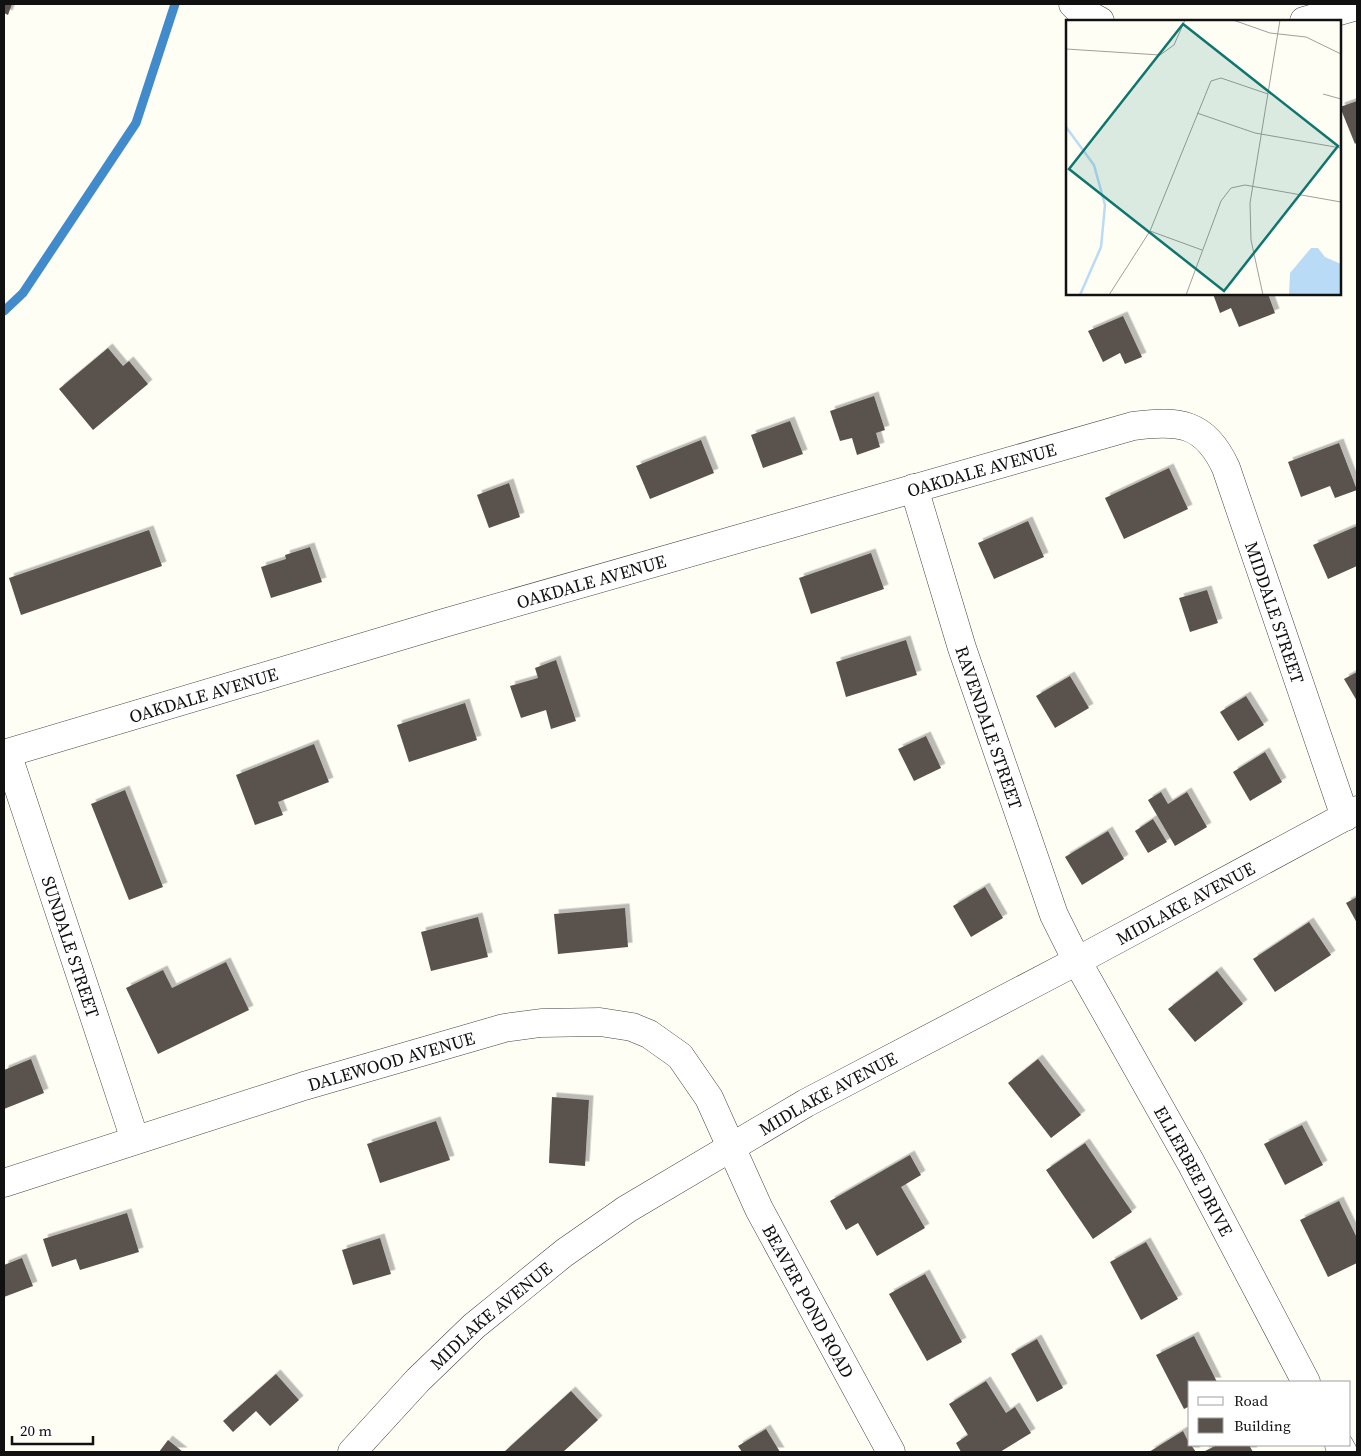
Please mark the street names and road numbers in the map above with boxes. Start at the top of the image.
street label: OAKDALE AVENUE [904,436,1059,503]
street label: MIDDALE STREET [1239,538,1311,687]
street label: OAKDALE AVENUE [513,548,669,614]
street label: RAVENDALE STREET [950,642,1029,812]
street label: OAKDALE AVENUE [126,661,281,729]
street label: MIDLAKE AVENUE [1111,855,1259,950]
street label: SUNDALE STREET [36,873,106,1021]
street label: DALEWOOD AVENUE [305,1025,478,1097]
street label: MIDLAKE AVENUE [754,1045,901,1141]
street label: ELLERBEE DRIVE [1149,1101,1240,1240]
street label: BEAVER POND ROAD [757,1220,861,1382]
street label: MIDLAKE AVENUE [424,1255,557,1375]

